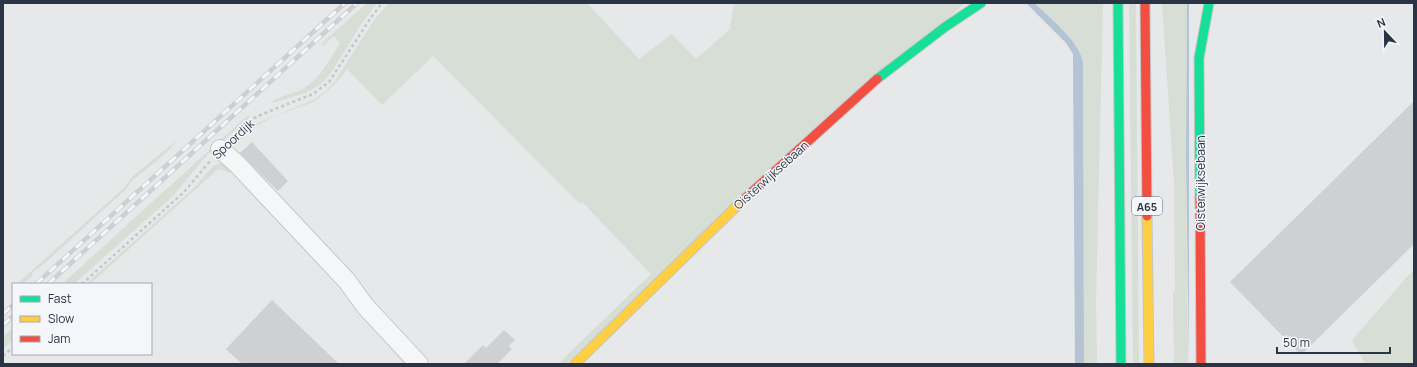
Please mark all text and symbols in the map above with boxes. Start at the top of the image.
north arrow [1365,12,1405,52]
text: N [1375,14,1388,31]
street label: Spoordijk [208,114,258,163]
street label: Oisterwijksebaan [1192,135,1209,231]
street label: Oisterwijksebaan [730,137,812,213]
road number: A65 [1132,197,1162,215]
legend [12,283,152,355]
text: Fast [48,290,72,307]
text: Slow [48,310,74,327]
scale bar [1277,329,1390,355]
text: Jam [48,330,70,347]
text: 50 m [1283,334,1310,351]

